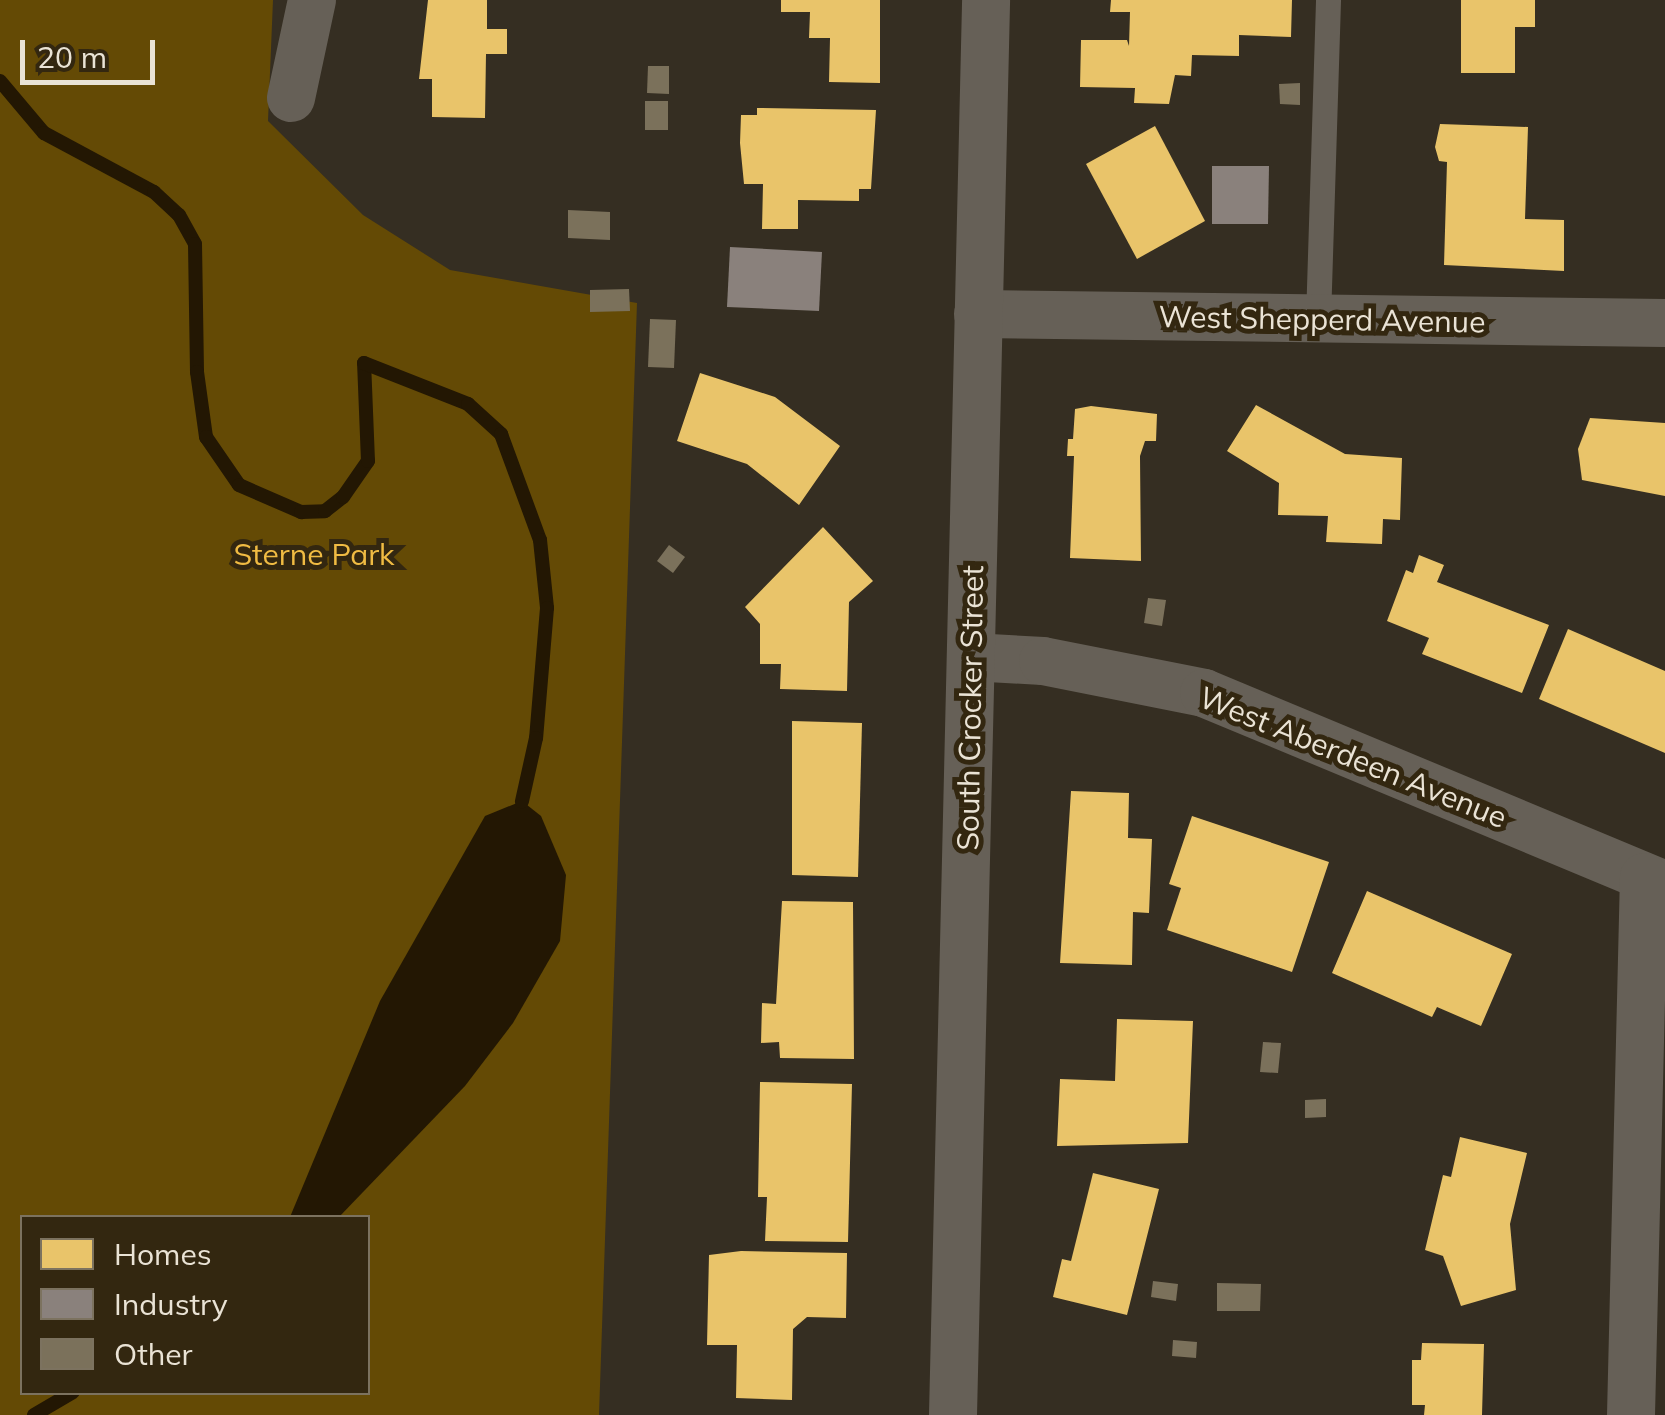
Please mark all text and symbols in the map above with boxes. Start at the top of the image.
scale bar [25,20,160,82]
text: 20 m [37,38,107,76]
street label: West Shepperd Avenue [1158,298,1486,340]
park label: Sterne Park [233,536,395,572]
street label: South Crocker Street [950,565,990,851]
street label: West Aberdeen Avenue [1194,679,1512,835]
legend [20,1215,370,1395]
text: Homes [114,1235,212,1273]
text: Industry [114,1285,228,1323]
text: Other [114,1335,192,1373]

